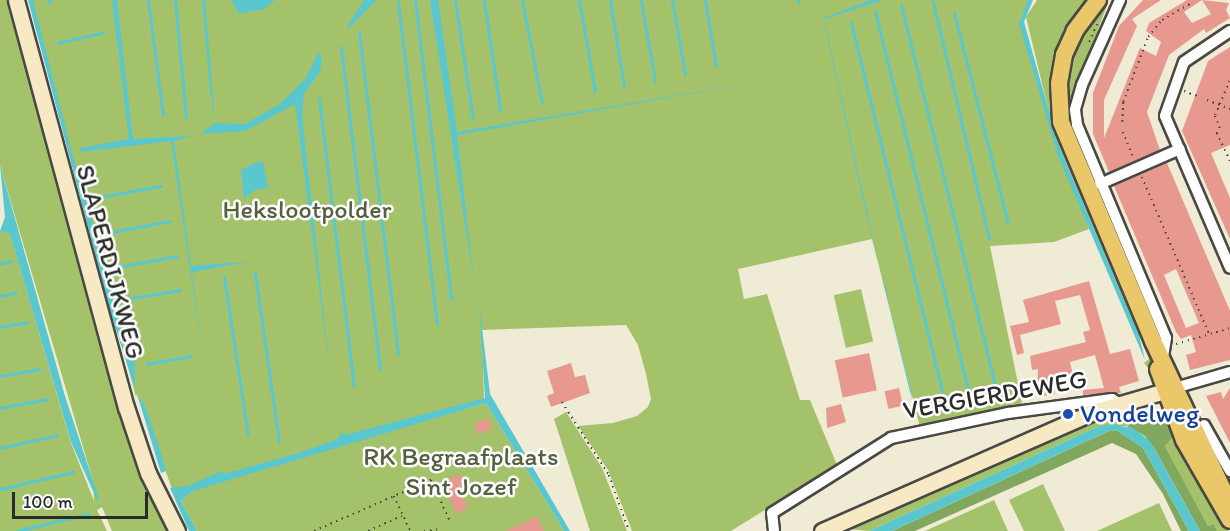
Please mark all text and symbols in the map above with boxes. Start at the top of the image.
street label: SLAPERDIJKWEG [69,161,151,363]
park label: Hekslootpolder [223,194,391,226]
street label: VERGIERDEWEG [901,363,1089,427]
place label: Vondelweg [1080,398,1199,430]
marker: Vondelweg [1061,407,1075,421]
park label: RK Begraafplaats Sint Jozef [363,441,559,502]
scale bar [15,480,152,518]
text: 100 m [23,491,73,513]

